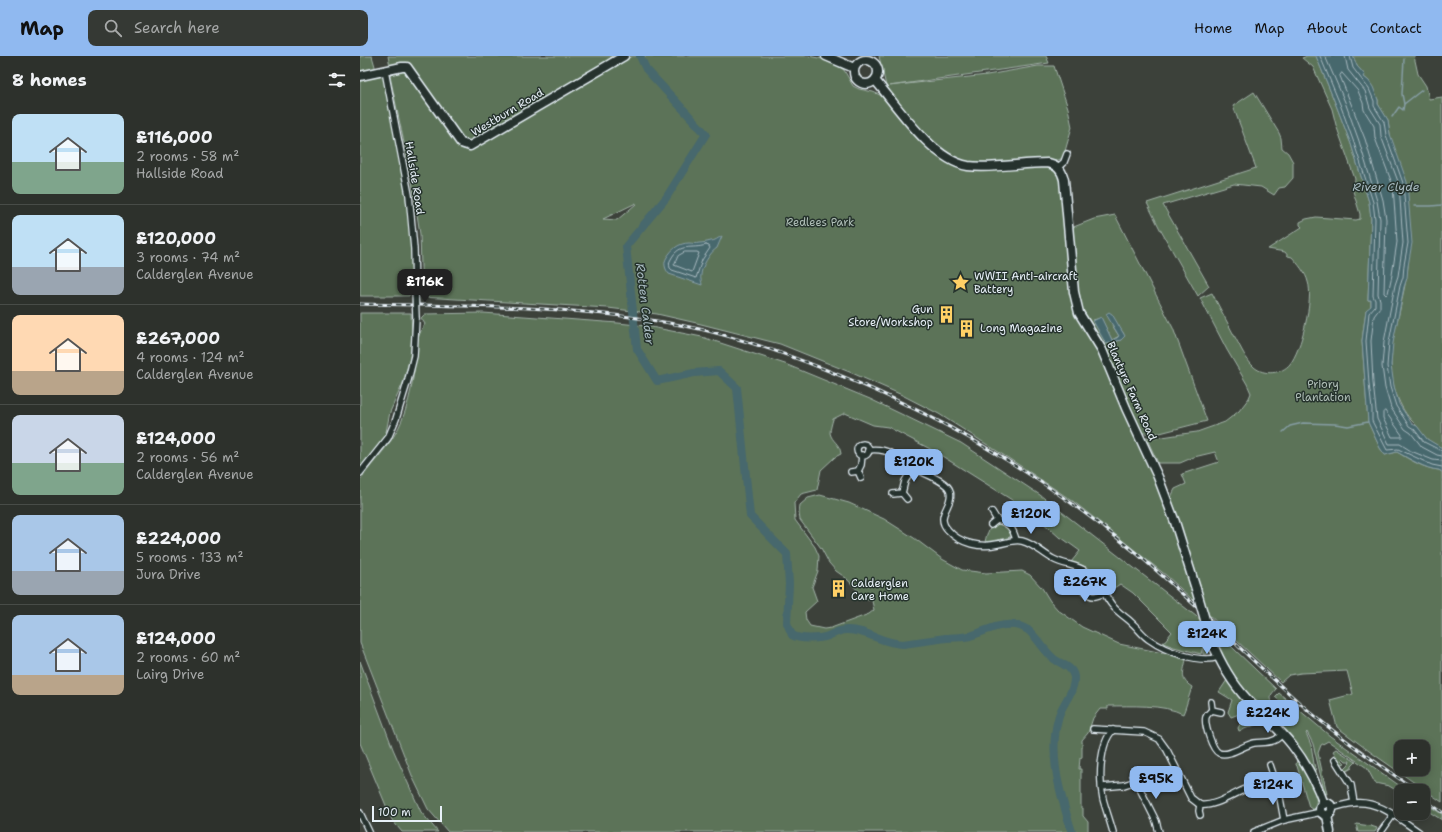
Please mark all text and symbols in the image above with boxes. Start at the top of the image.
search box [88,10,368,46]
text: Map [20,16,64,41]
icon: search [102,17,124,39]
text: Search here [134,18,220,38]
text: Home [1194,19,1233,37]
text: Map [1255,19,1285,37]
text: About [1307,19,1348,37]
text: Contact [1370,19,1422,37]
text: 8 homes [12,69,87,91]
icon: filters [326,69,348,91]
street label: Westburn Road [468,85,546,140]
text: £116,000 [136,126,213,148]
icon: home [44,130,92,178]
street label: Hallside Road [401,140,428,216]
text: 2 rooms · 58 m² [136,148,239,165]
text: Hallside Road [136,165,223,182]
water label: River Clyde [1353,179,1420,195]
park label: Redlees Park [786,215,854,230]
text: £120,000 [136,227,216,249]
icon: home [44,231,92,279]
text: 3 rooms · 74 m² [136,249,240,266]
water label: Rotten Calder [632,262,658,346]
text: Calderglen Avenue [136,266,254,283]
pin: £116K [397,269,453,303]
place label: WWII Anti-aircraft Battery [974,269,1078,297]
place icon: WWII Anti-aircraft Battery [951,272,971,292]
text: £116K [406,273,444,290]
place label: Gun Store/Workshop [848,302,933,330]
building icon: Gun Store/Workshop [936,305,956,325]
building icon: Long Magazine [957,318,977,338]
place label: Long Magazine [980,321,1063,336]
text: £267,000 [136,327,220,349]
icon: home [44,331,92,379]
street label: Blantyre Farm Road [1103,339,1160,443]
text: 4 rooms · 124 m² [136,349,245,366]
text: Calderglen Avenue [136,366,254,383]
park label: Priory Plantation [1295,377,1351,405]
text: £124,000 [136,427,216,449]
icon: home [44,431,92,479]
text: 2 rooms · 56 m² [136,449,239,466]
pin: £120K [886,449,942,483]
text: £120K [894,453,934,470]
text: Calderglen Avenue [136,466,254,483]
pin: £120K [1003,501,1059,535]
text: £120K [1011,505,1051,522]
text: £224,000 [136,527,221,549]
icon: home [44,531,92,579]
text: 5 rooms · 133 m² [136,549,244,566]
text: Jura Drive [136,566,201,583]
pin: £267K [1057,569,1113,603]
text: £267K [1063,573,1107,590]
place label: Calderglen Care Home [851,576,909,604]
building icon: Calderglen Care Home [828,579,848,599]
pin: £124K [1179,621,1235,655]
text: £124K [1187,625,1227,642]
text: £124,000 [136,627,216,649]
icon: home [44,631,92,679]
text: 2 rooms · 60 m² [136,649,240,666]
text: Lairg Drive [136,666,204,683]
pin: £224K [1240,700,1296,734]
text: £224K [1246,704,1290,721]
map controls [1394,740,1430,820]
button: + [1394,740,1430,776]
pin: £95K [1132,766,1180,800]
text: £95K [1139,770,1173,787]
pin: £124K [1245,772,1301,806]
text: £124K [1253,776,1293,793]
button: − [1394,784,1430,820]
scale bar [372,804,442,823]
text: 100 m [378,805,411,820]

